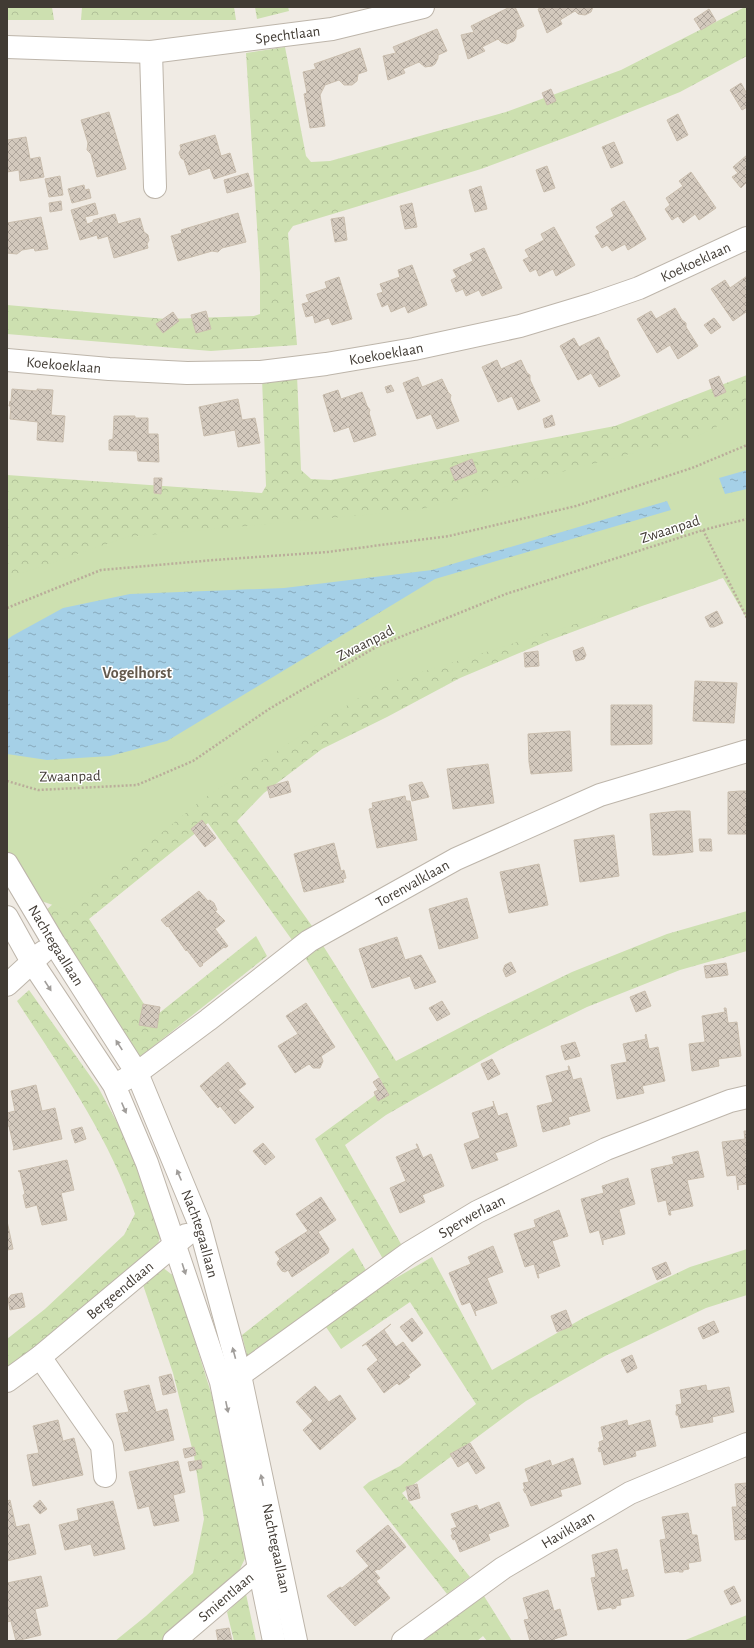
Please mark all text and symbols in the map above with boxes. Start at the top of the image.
street label: Spechtlaan [255,24,321,47]
street label: Koekoeklaan [659,240,733,285]
street label: Koekoeklaan [348,340,425,368]
street label: Koekoeklaan [26,355,102,376]
street label: Zwaanpad [639,513,702,546]
street label: Zwaanpad [335,623,396,664]
district label: Vogelhorst [102,665,172,681]
street label: Zwaanpad [39,768,101,785]
street label: Torenvalklaan [373,857,452,910]
street label: Nachtegaallaan [25,903,86,989]
one-way arrow [44,981,52,991]
one-way arrow [115,1040,123,1050]
one-way arrow [121,1103,127,1115]
one-way arrow [176,1169,182,1181]
street label: Nachtegaallaan [178,1188,220,1280]
street label: Sperwerlaan [436,1193,508,1241]
street label: Bergeendlaan [84,1259,156,1322]
one-way arrow [181,1264,187,1276]
one-way arrow [231,1347,237,1359]
one-way arrow [224,1401,230,1413]
one-way arrow [258,1474,264,1486]
street label: Nachtegaallaan [259,1502,293,1595]
street label: Haviklaan [539,1509,597,1552]
street label: Smientlaan [196,1570,257,1625]

